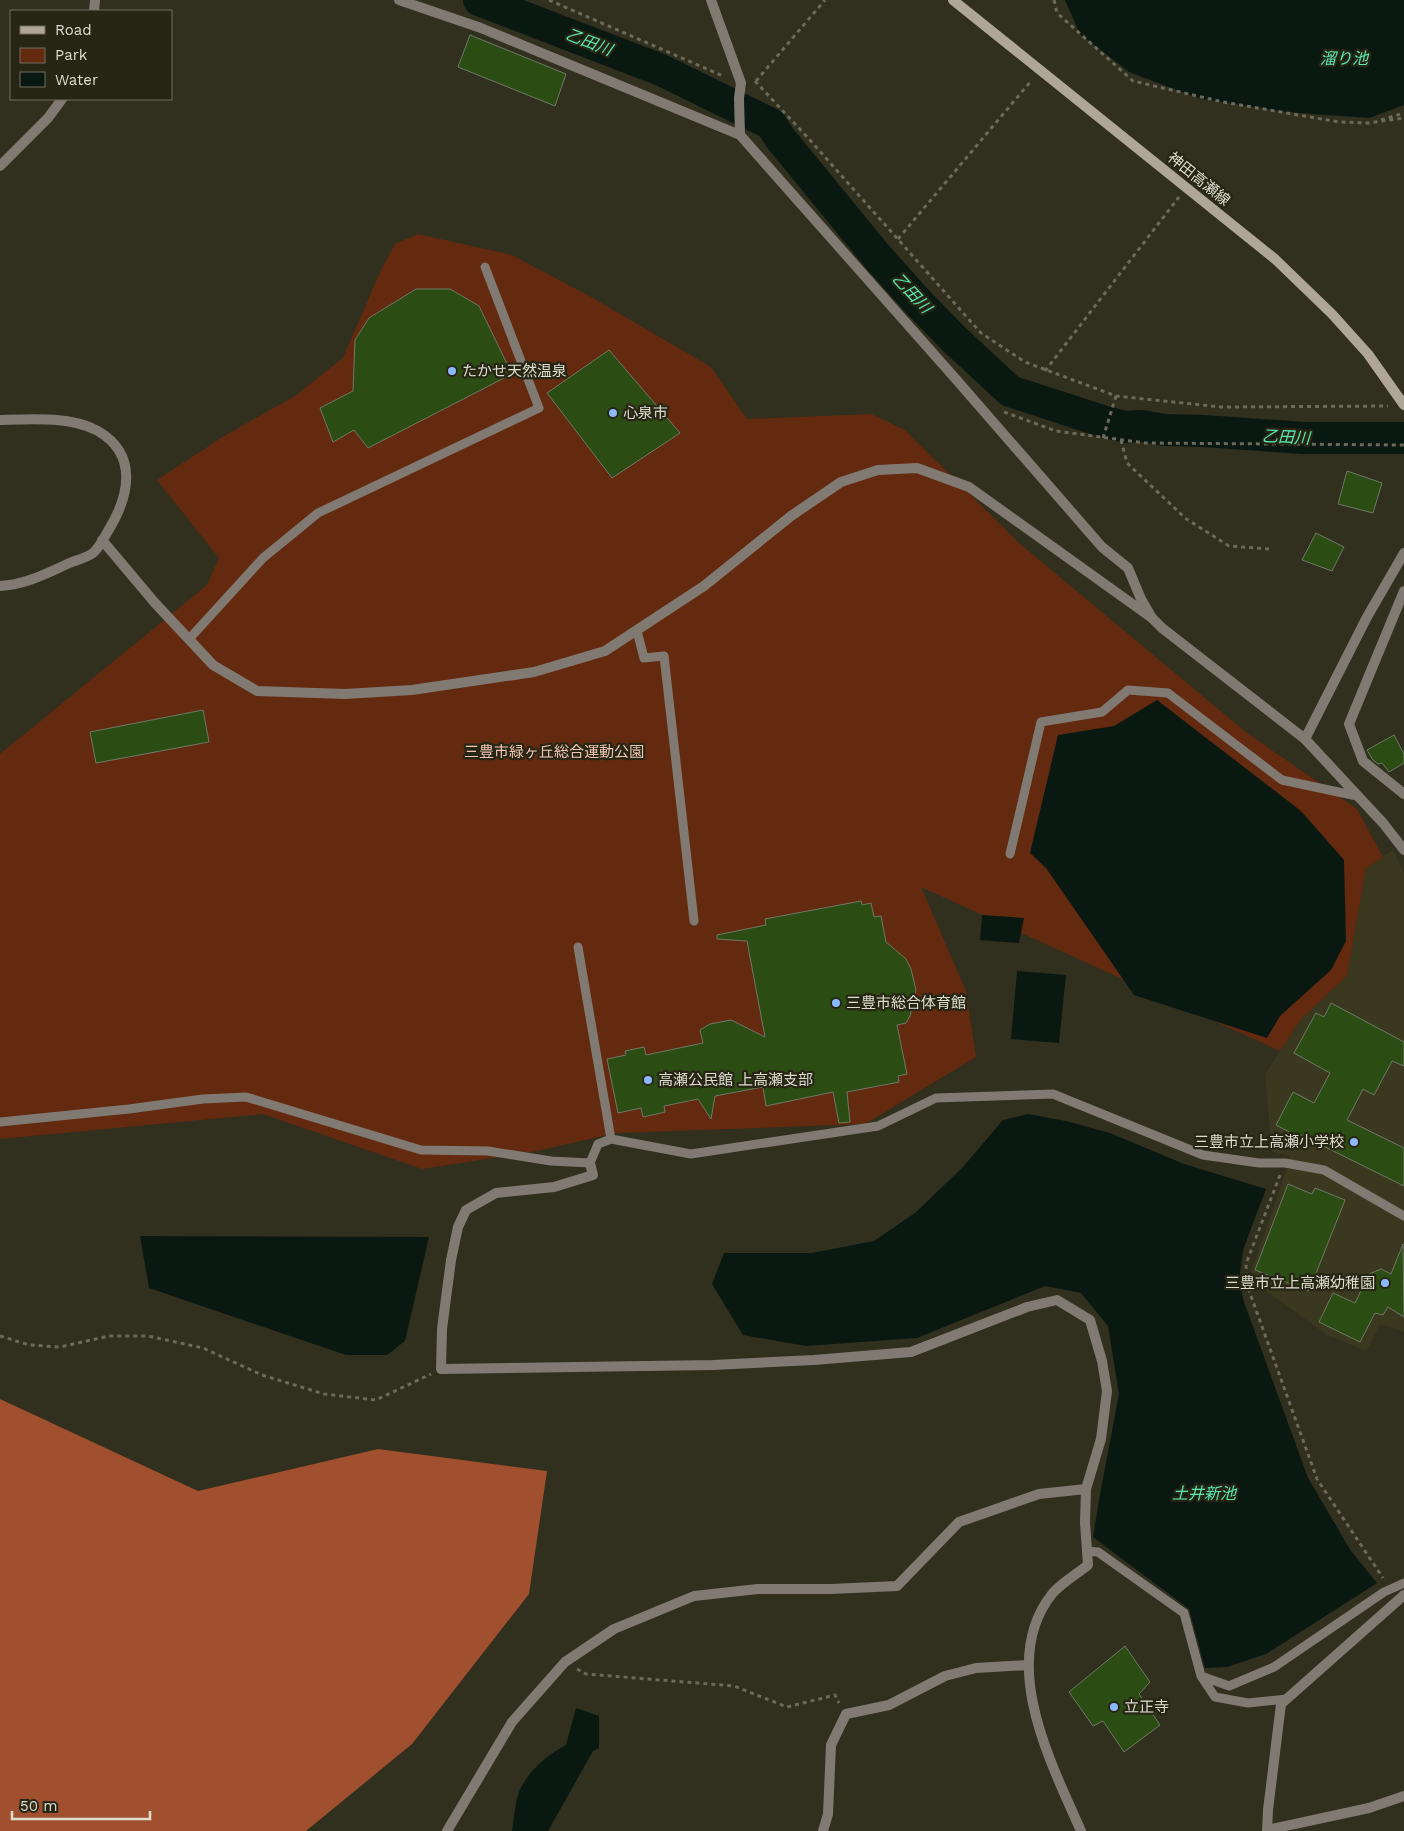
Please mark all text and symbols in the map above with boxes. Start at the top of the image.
legend [10,10,172,100]
text: Road [55,21,92,39]
water label: 乙田川 [563,25,617,60]
text: Park [55,46,88,64]
water label: 溜り池 [1320,49,1370,68]
text: Water [55,71,98,89]
street label: 神田高瀬線 [1164,148,1234,210]
water label: 乙田川 [889,269,937,318]
place label: たかせ天然温泉 [462,362,567,380]
marker: たかせ天然温泉 [446,365,458,377]
place label: 心泉市 [623,404,668,422]
marker: 心泉市 [607,407,619,419]
water label: 乙田川 [1262,426,1312,448]
park label: 三豊市緑ヶ丘総合運動公園 [464,743,644,761]
place label: 三豊市総合体育館 [846,994,966,1012]
marker: 三豊市総合体育館 [830,997,842,1009]
place label: 高瀬公民館 上高瀬支部 [658,1071,813,1089]
marker: 高瀬公民館 上高瀬支部 [642,1074,654,1086]
place label: 三豊市立上高瀬小学校 [1194,1133,1344,1151]
marker: 三豊市立上高瀬小学校 [1348,1136,1360,1148]
place label: 三豊市立上高瀬幼稚園 [1225,1274,1375,1292]
marker: 三豊市立上高瀬幼稚園 [1379,1277,1391,1289]
water label: 土井新池 [1172,1484,1238,1503]
place label: 立正寺 [1124,1698,1169,1716]
marker: 立正寺 [1108,1701,1120,1713]
scale bar [12,1788,150,1820]
text: 50 m [20,1797,57,1815]

